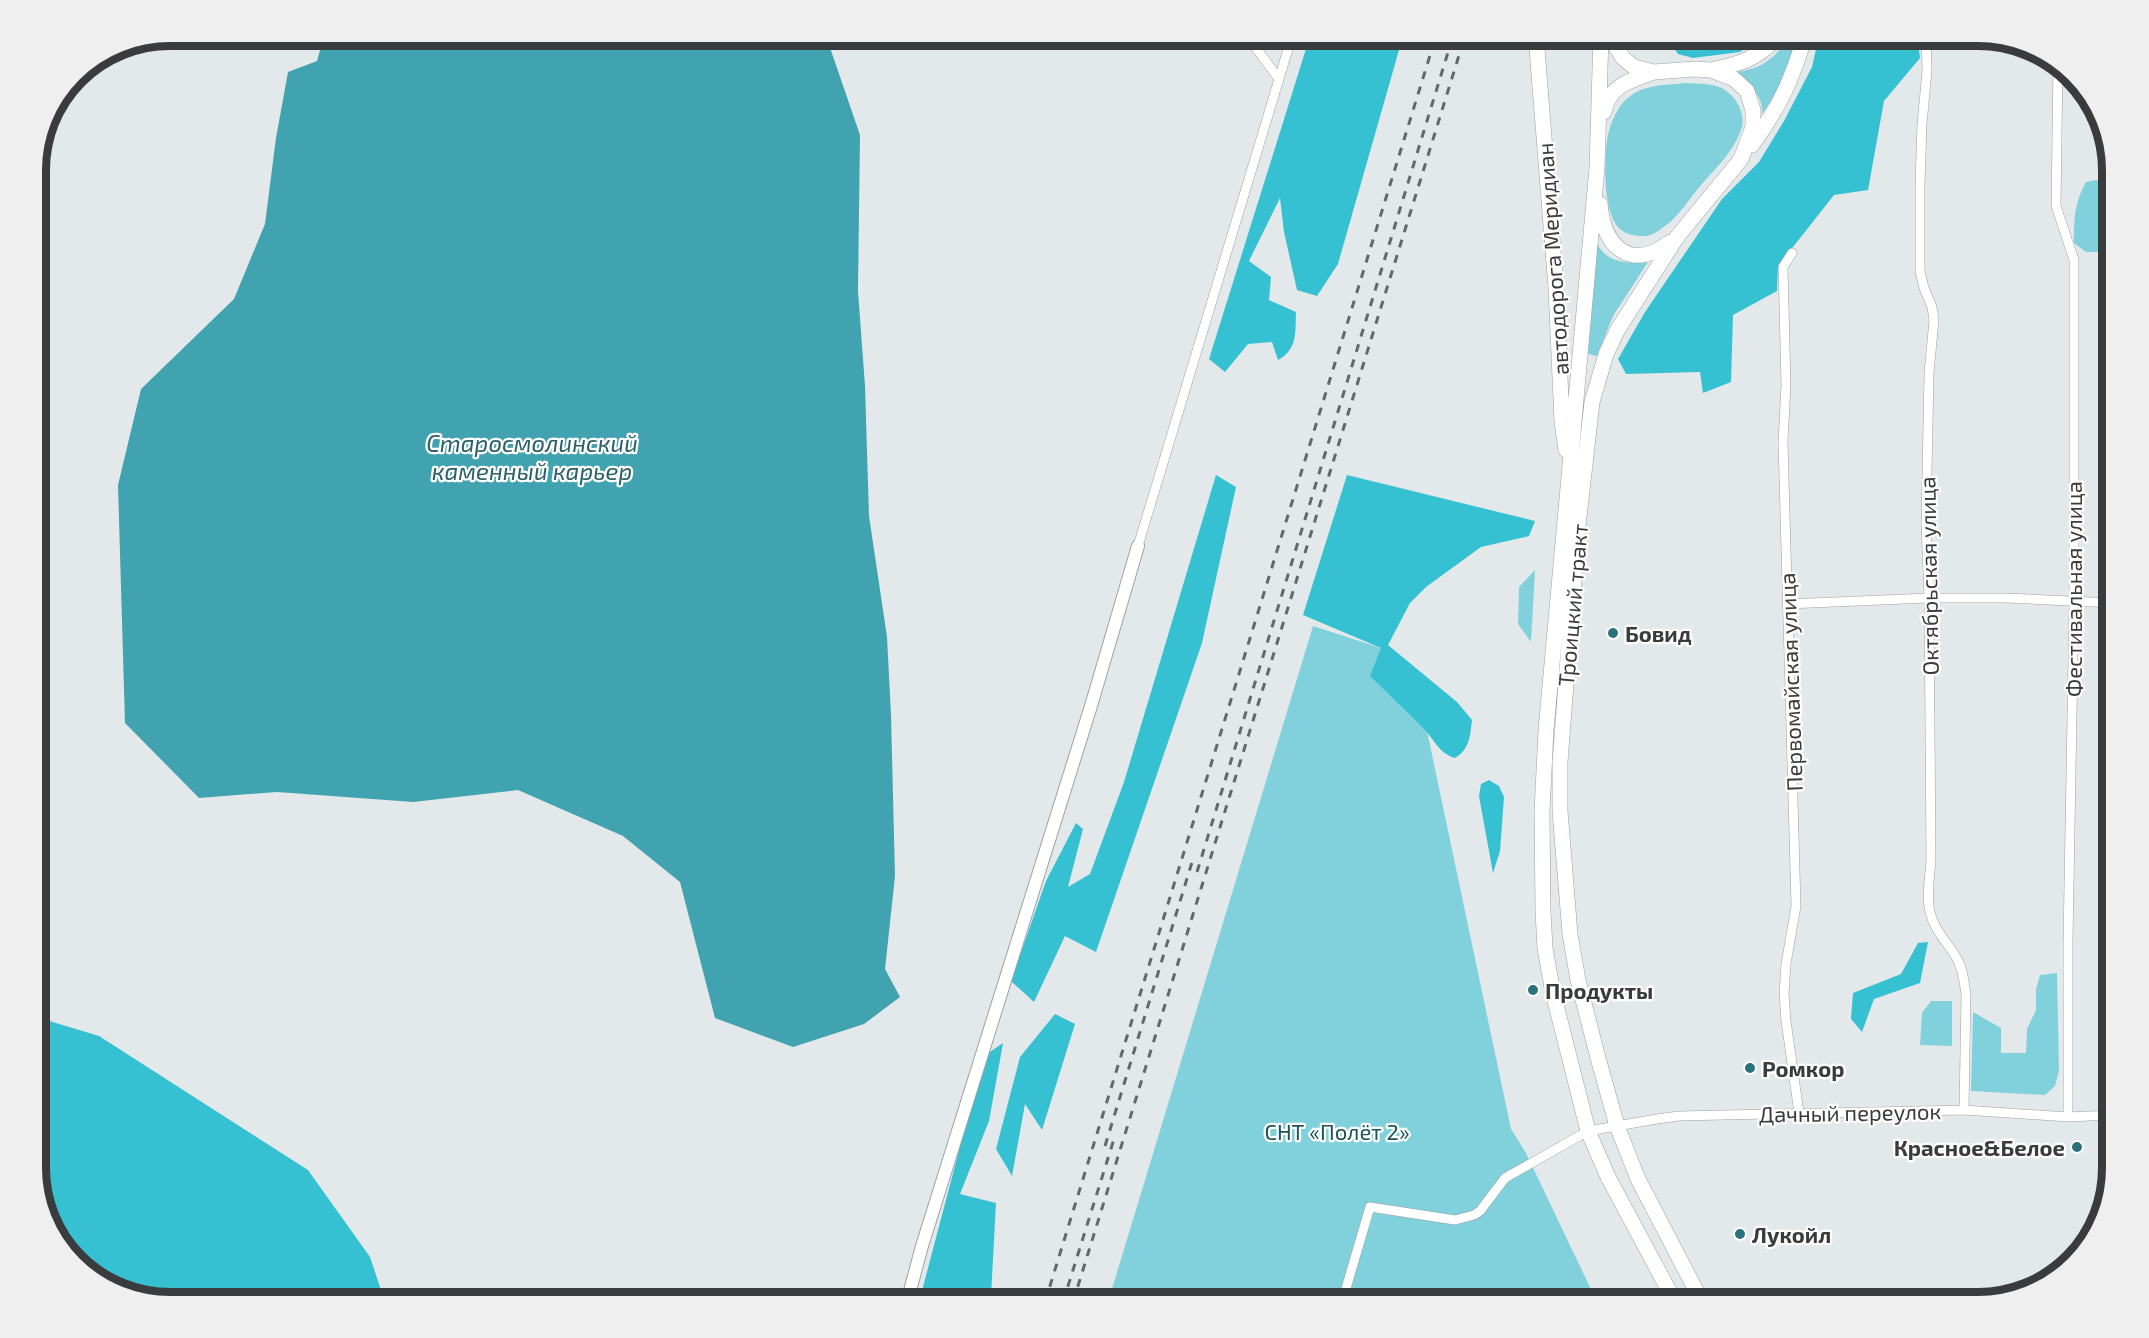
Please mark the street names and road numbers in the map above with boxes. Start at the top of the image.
street label: автодорога Меридиан [1531,142,1573,376]
street label: Октябрьская улица [1913,476,1944,676]
street label: Фестивальная улица [2060,481,2087,697]
street label: Троицкий тракт [1552,522,1592,687]
street label: Первомайская улица [1773,572,1808,792]
street label: Дачный переулок [1759,1097,1942,1128]

